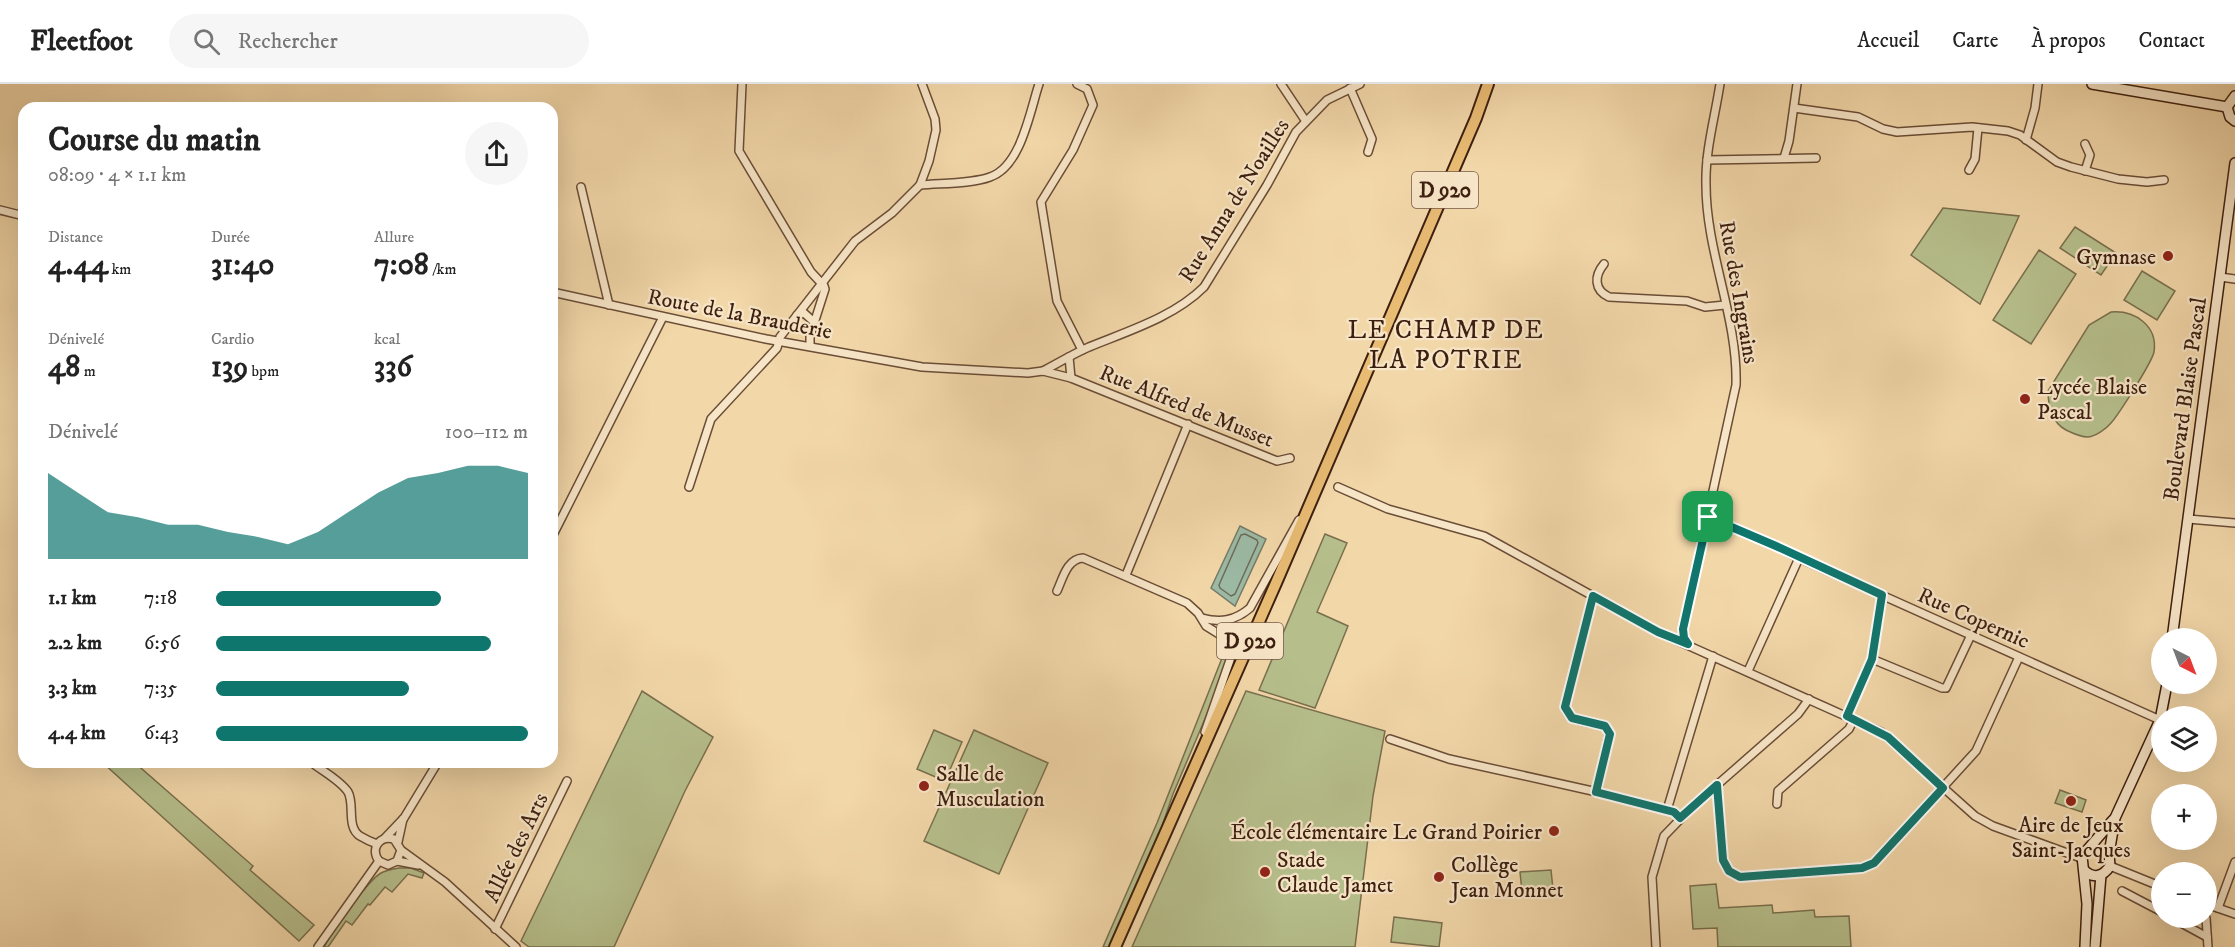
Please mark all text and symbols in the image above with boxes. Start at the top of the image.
search box [169,14,589,68]
text: Fleetfoot [30,24,133,59]
icon: search [190,25,223,58]
text: Rechercher [238,28,338,55]
text: Accueil [1857,28,1919,54]
text: Carte [1952,28,1998,54]
text: À propos [2031,28,2106,54]
text: Contact [2139,28,2205,54]
street label: Rue Anna de Noailles [1173,114,1295,288]
text: Course du matin [48,120,261,161]
button: share [465,122,528,185]
text: 08:09 · 4 × 1.1 km [48,163,186,188]
road number: D 920 [1412,172,1478,208]
street label: Rue des Ingrains [1713,219,1764,366]
text: Distance [48,227,103,247]
text: Durée [211,227,250,247]
text: Allure [374,227,414,247]
place label: Gymnase [2076,244,2156,271]
text: 4.44 [48,247,108,284]
text: 31:40 [211,247,274,284]
text: 7:08 [374,247,429,284]
marker: Gymnase [2161,249,2175,263]
text: km [108,259,131,279]
text: /km [429,259,457,279]
street label: Route de la Brauderie [645,283,834,346]
street label: Boulevard Blaise Pascal [2158,295,2213,503]
district label: LE CHAMP DE LA POTRIE [1348,314,1544,377]
text: Dénivelé [48,329,104,349]
text: Cardio [211,329,254,349]
text: kcal [374,329,400,349]
text: 48 [48,349,80,386]
text: 139 [211,349,248,386]
text: 336 [374,349,412,386]
street label: Rue Alfred de Musset [1095,359,1278,454]
text: m [80,361,96,381]
text: bpm [248,361,279,381]
place label: Lycée Blaise Pascal [2037,374,2147,426]
marker: Lycée Blaise Pascal [2018,392,2032,406]
text: Dénivelé [48,420,118,445]
text: 100–112 m [445,420,528,445]
pin [1682,491,1733,542]
icon: arrive [1691,500,1724,533]
street label: Rue Copernic [1913,582,2033,655]
text: 1.1 km [48,586,97,611]
text: 7:18 [144,586,177,611]
road number: D 920 [1217,623,1283,659]
north arrow [2151,628,2217,694]
map controls [2151,628,2217,928]
text: 2.2 km [48,631,102,656]
text: 6:56 [144,631,180,656]
text: 3.3 km [48,676,97,701]
text: 7:35 [144,676,177,701]
button: layers [2151,706,2217,772]
text: 4.4 km [48,721,106,746]
text: 6:43 [144,721,179,746]
place label: Salle de Musculation [936,761,1045,813]
marker: Salle de Musculation [917,779,931,793]
button: + [2151,784,2217,850]
street label: Allée des Arts [478,788,555,907]
marker: Aire de Jeux Saint-Jacques [2064,794,2078,808]
place label: Aire de Jeux Saint-Jacques [2011,812,2131,864]
place label: École élémentaire Le Grand Poirier [1231,819,1543,846]
marker: École élémentaire Le Grand Poirier [1547,824,1561,838]
place label: Stade Claude Jamet [1277,847,1393,899]
place label: Collège Jean Monnet [1449,852,1564,904]
button: − [2151,862,2217,928]
marker: Stade Claude Jamet [1258,865,1272,879]
marker: Collège Jean Monnet [1432,870,1446,884]

